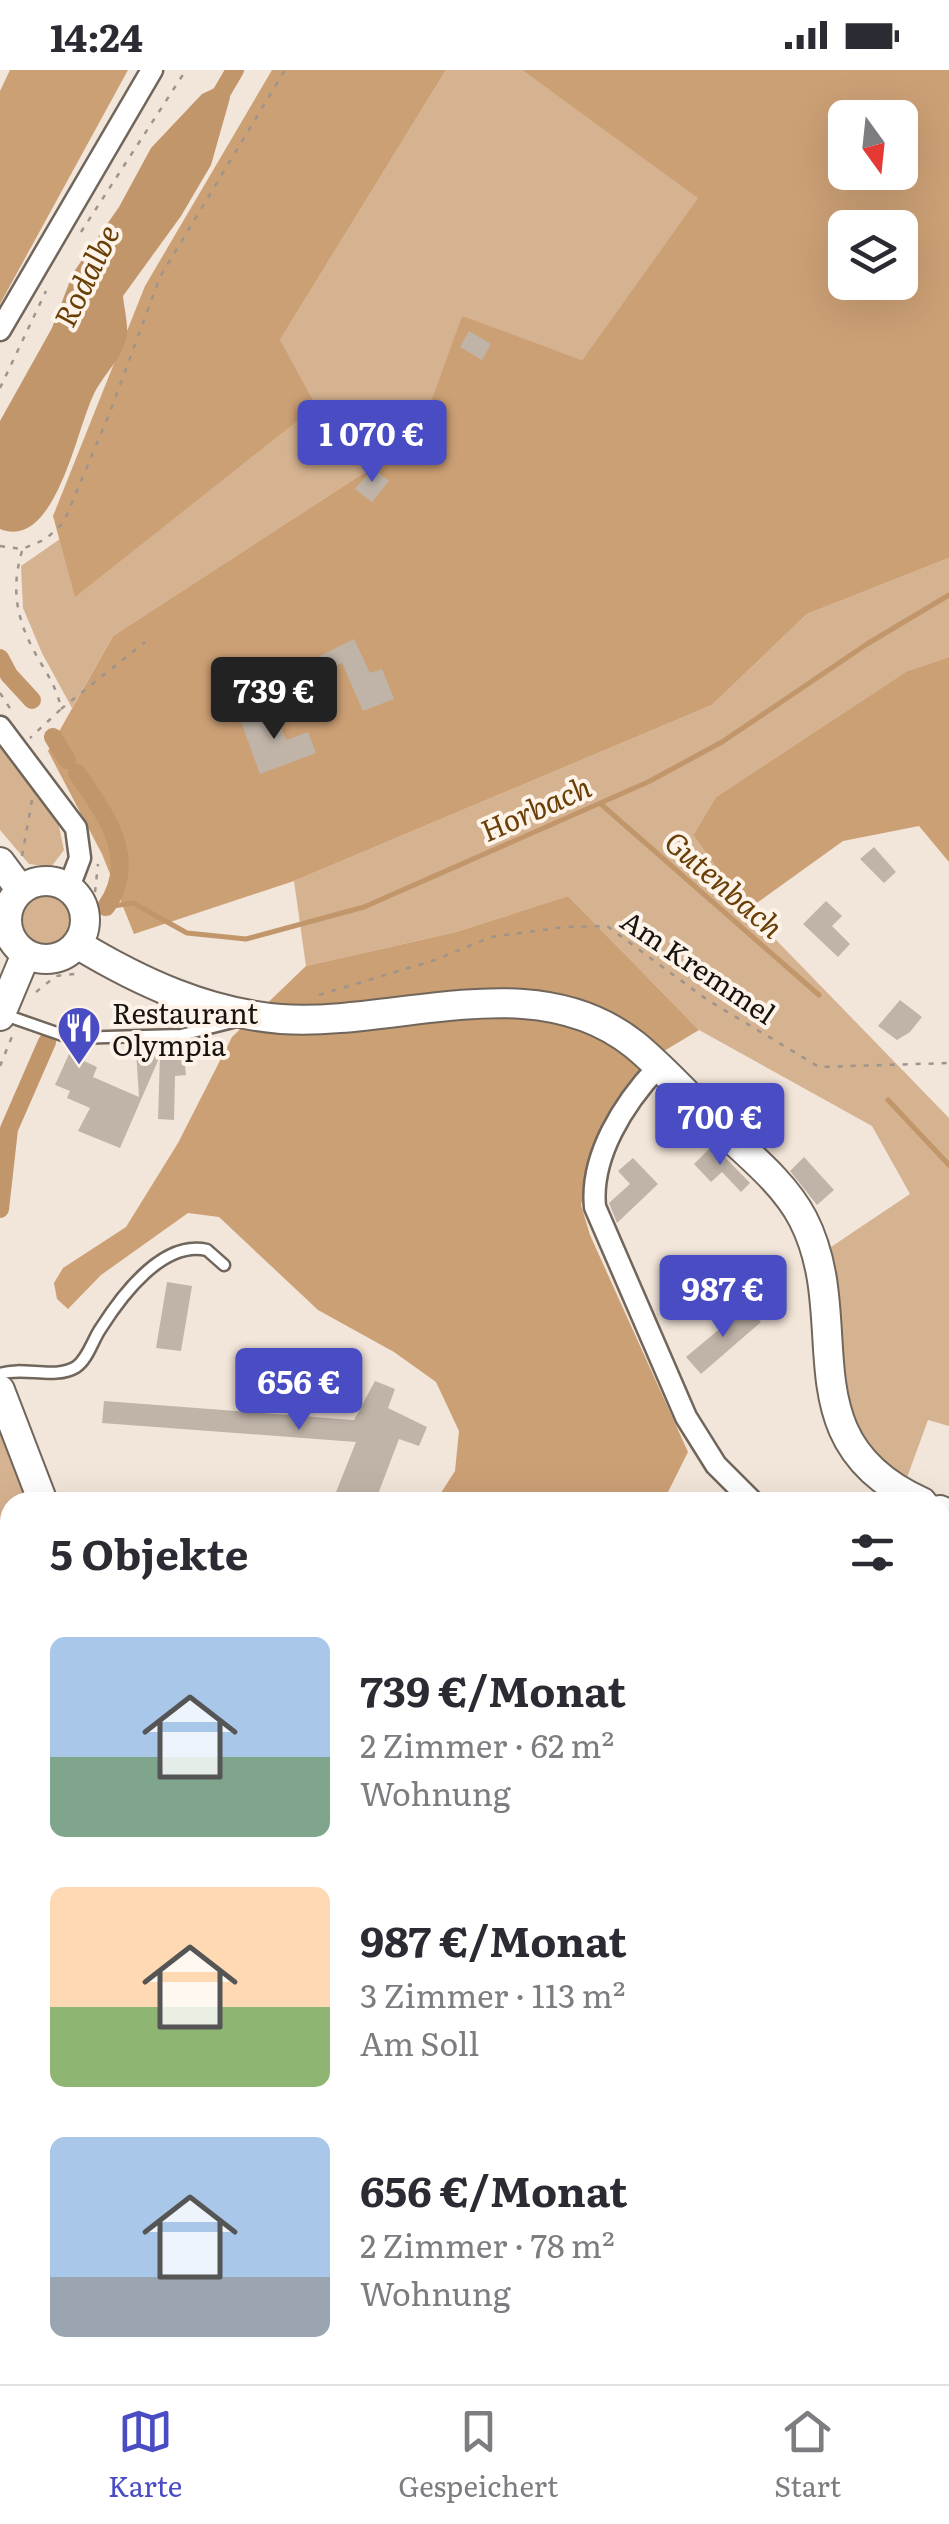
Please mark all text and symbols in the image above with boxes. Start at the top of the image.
text: 14:24 [50,7,143,64]
north arrow [828,100,918,190]
map controls [828,100,918,300]
button: layers [828,210,918,300]
water label: Rodalbe [41,216,129,334]
pin: 1 070 € [280,400,464,485]
text: 1 070 € [320,408,424,456]
pin: 739 € [204,657,344,742]
text: 739 € [233,665,315,713]
water label: Horbach [473,763,598,851]
water label: Gutenbach [656,819,794,947]
street label: Am Kremmel [613,899,785,1033]
place label: Restaurant Olympia [112,991,259,1065]
restaurant icon: Restaurant Olympia [56,1005,102,1066]
pin: 700 € [650,1083,790,1168]
text: 700 € [677,1091,763,1139]
pin: 987 € [653,1255,793,1340]
text: 987 € [682,1263,764,1311]
pin: 656 € [229,1348,369,1433]
text: 656 € [257,1356,341,1404]
text: 5 Objekte [50,1521,248,1583]
icon: filters [845,1525,900,1580]
text: 739 €/Monat [360,1658,626,1720]
icon: home [130,1677,250,1797]
text: 2 Zimmer · 62 m² [360,1720,614,1768]
text: Wohnung [360,1768,511,1816]
text: 987 €/Monat [360,1908,627,1970]
icon: home [130,1927,250,2047]
text: 3 Zimmer · 113 m² [360,1970,625,2018]
text: Am Soll [360,2018,479,2066]
text: 656 €/Monat [360,2158,627,2220]
icon: home [130,2177,250,2297]
text: 2 Zimmer · 78 m² [360,2220,615,2268]
text: Wohnung [360,2268,511,2316]
tab: Karte [108,2404,182,2506]
tab: Gespeichert [398,2404,558,2506]
tab: Start [774,2404,841,2506]

